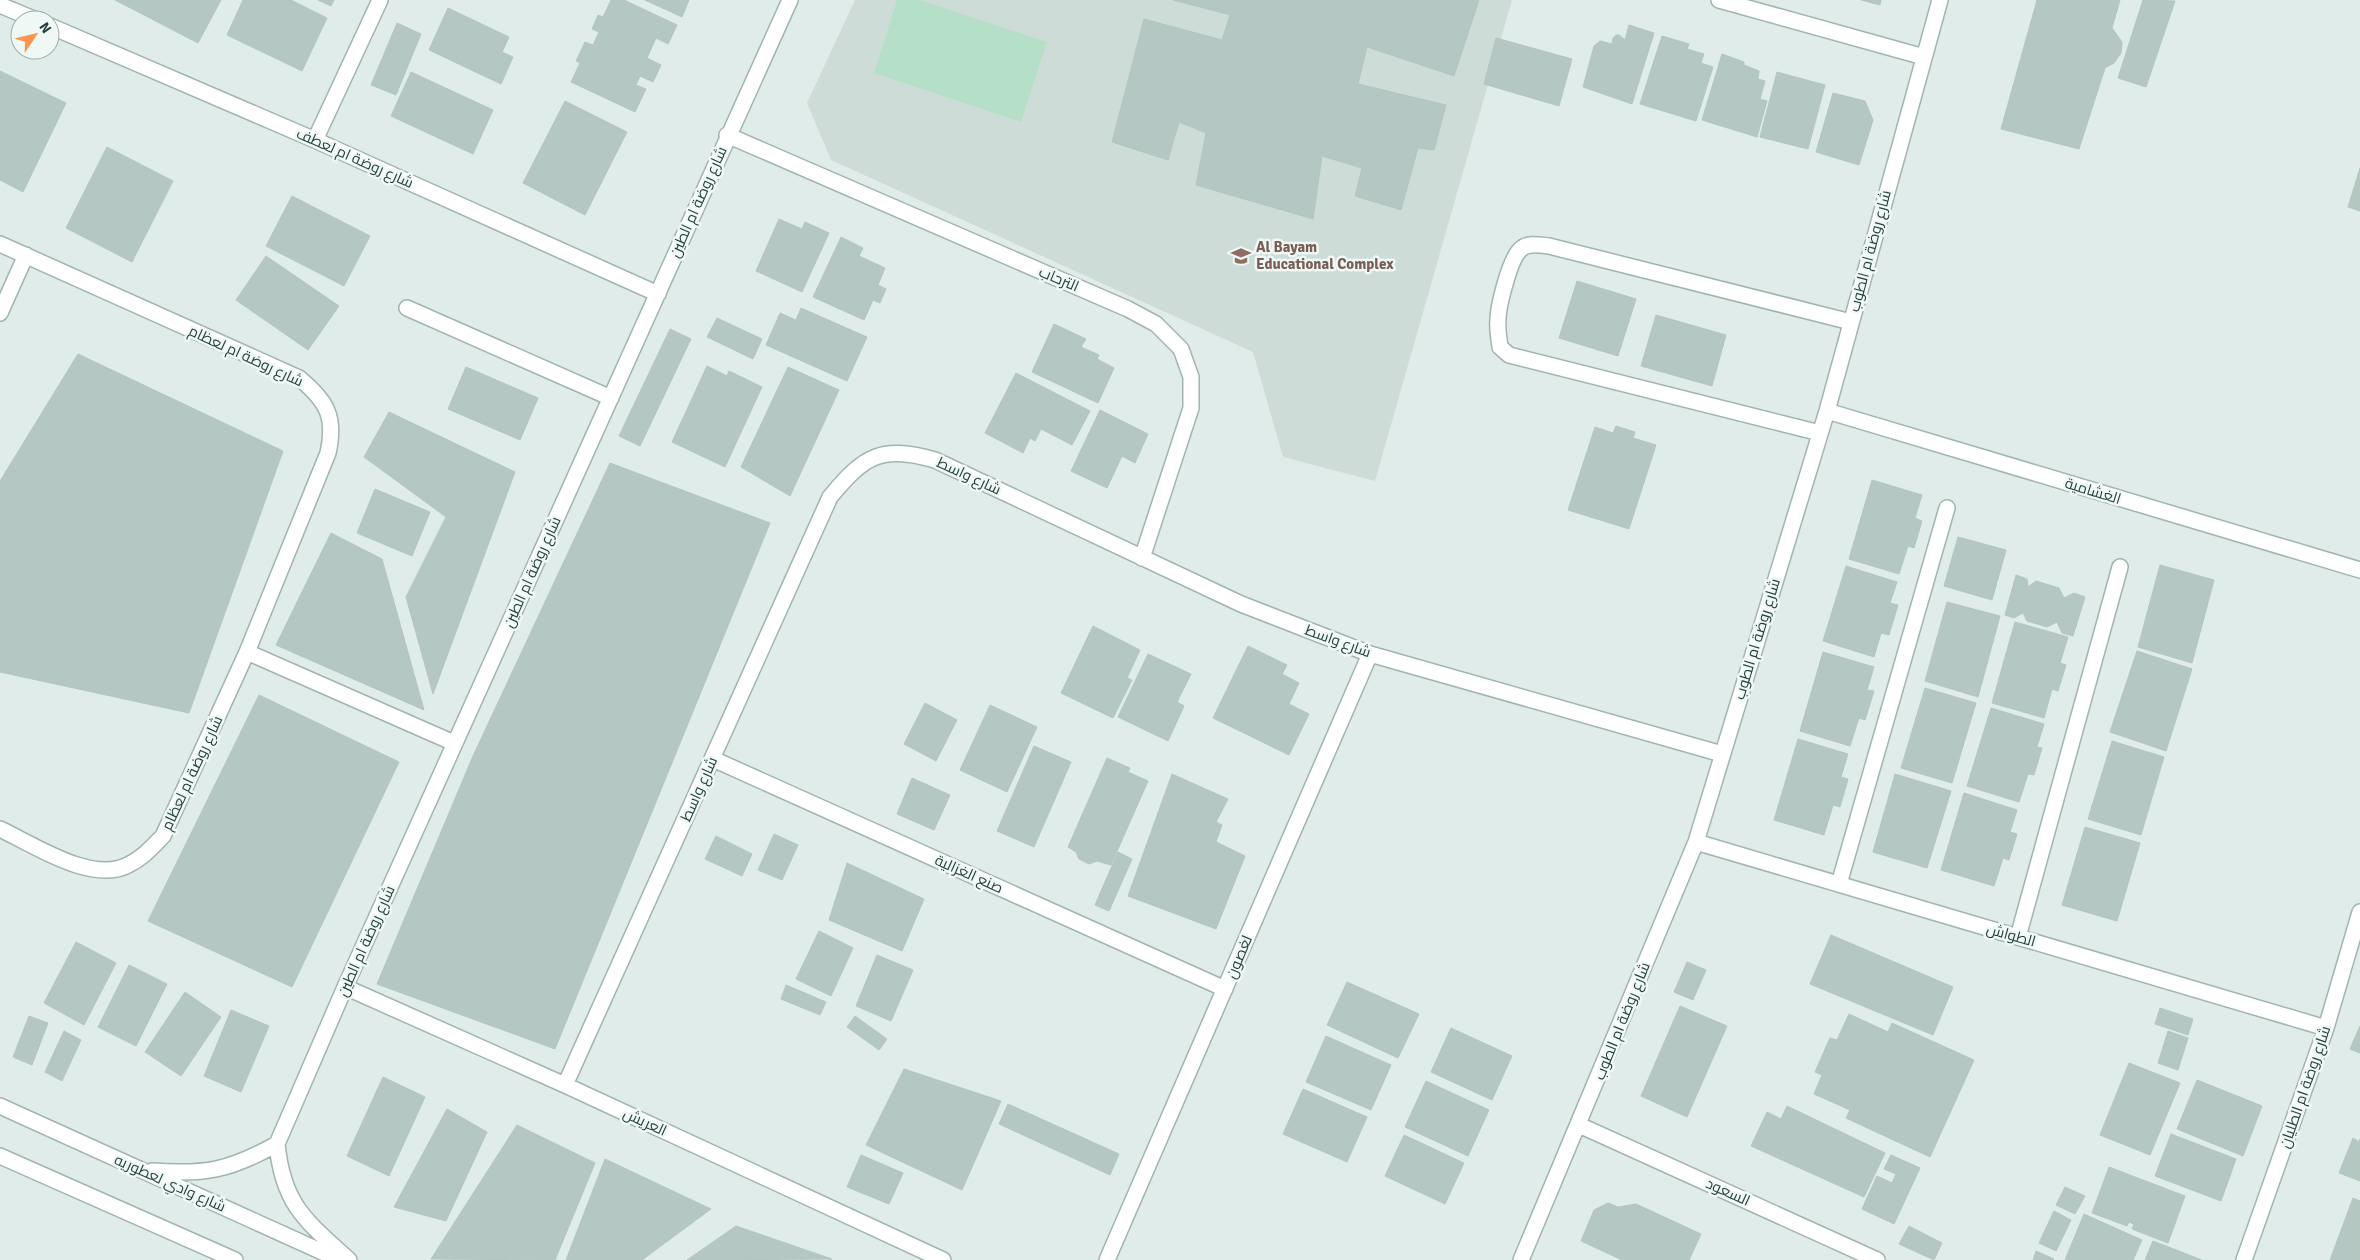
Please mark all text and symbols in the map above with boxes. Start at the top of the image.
north arrow [10,10,60,60]
text: N [35,19,55,37]
street label: شارع روضة ام لعطف [293,124,416,194]
street label: شارع روضة ام الطين [665,144,732,261]
street label: شارع روضة ام الطوب [1845,188,1897,314]
place label: Al Bayam Educational Complex [1256,238,1394,273]
school or university icon: Al Bayam Educational Complex [1230,245,1252,267]
street label: الترحاب [1036,263,1082,295]
street label: شارع روضة ام لعظام [185,322,306,392]
street label: شارع واسط [933,453,1004,501]
street label: الغشامية [2063,474,2123,508]
street label: شارع روضة ام الطين [499,514,566,631]
street label: شارع روضة ام الطوب [1730,576,1786,702]
street label: شارع واسط [1302,621,1373,663]
street label: شارع روضة ام لعظام [158,713,228,834]
street label: شارع واسط [677,754,723,825]
street label: صنع الغزالية [931,851,1006,899]
street label: شارع روضة ام الطين [333,883,400,1000]
street label: الطواش [1984,919,2038,952]
street label: لغصون [1222,933,1257,982]
street label: شارع روضة ام الطوب [1590,959,1656,1083]
street label: شارع روضة ام الطليان [2276,1023,2336,1151]
street label: العريش [620,1104,670,1141]
street label: شارع وادي لعطوريه [110,1150,228,1218]
street label: السعود [1703,1174,1753,1210]

